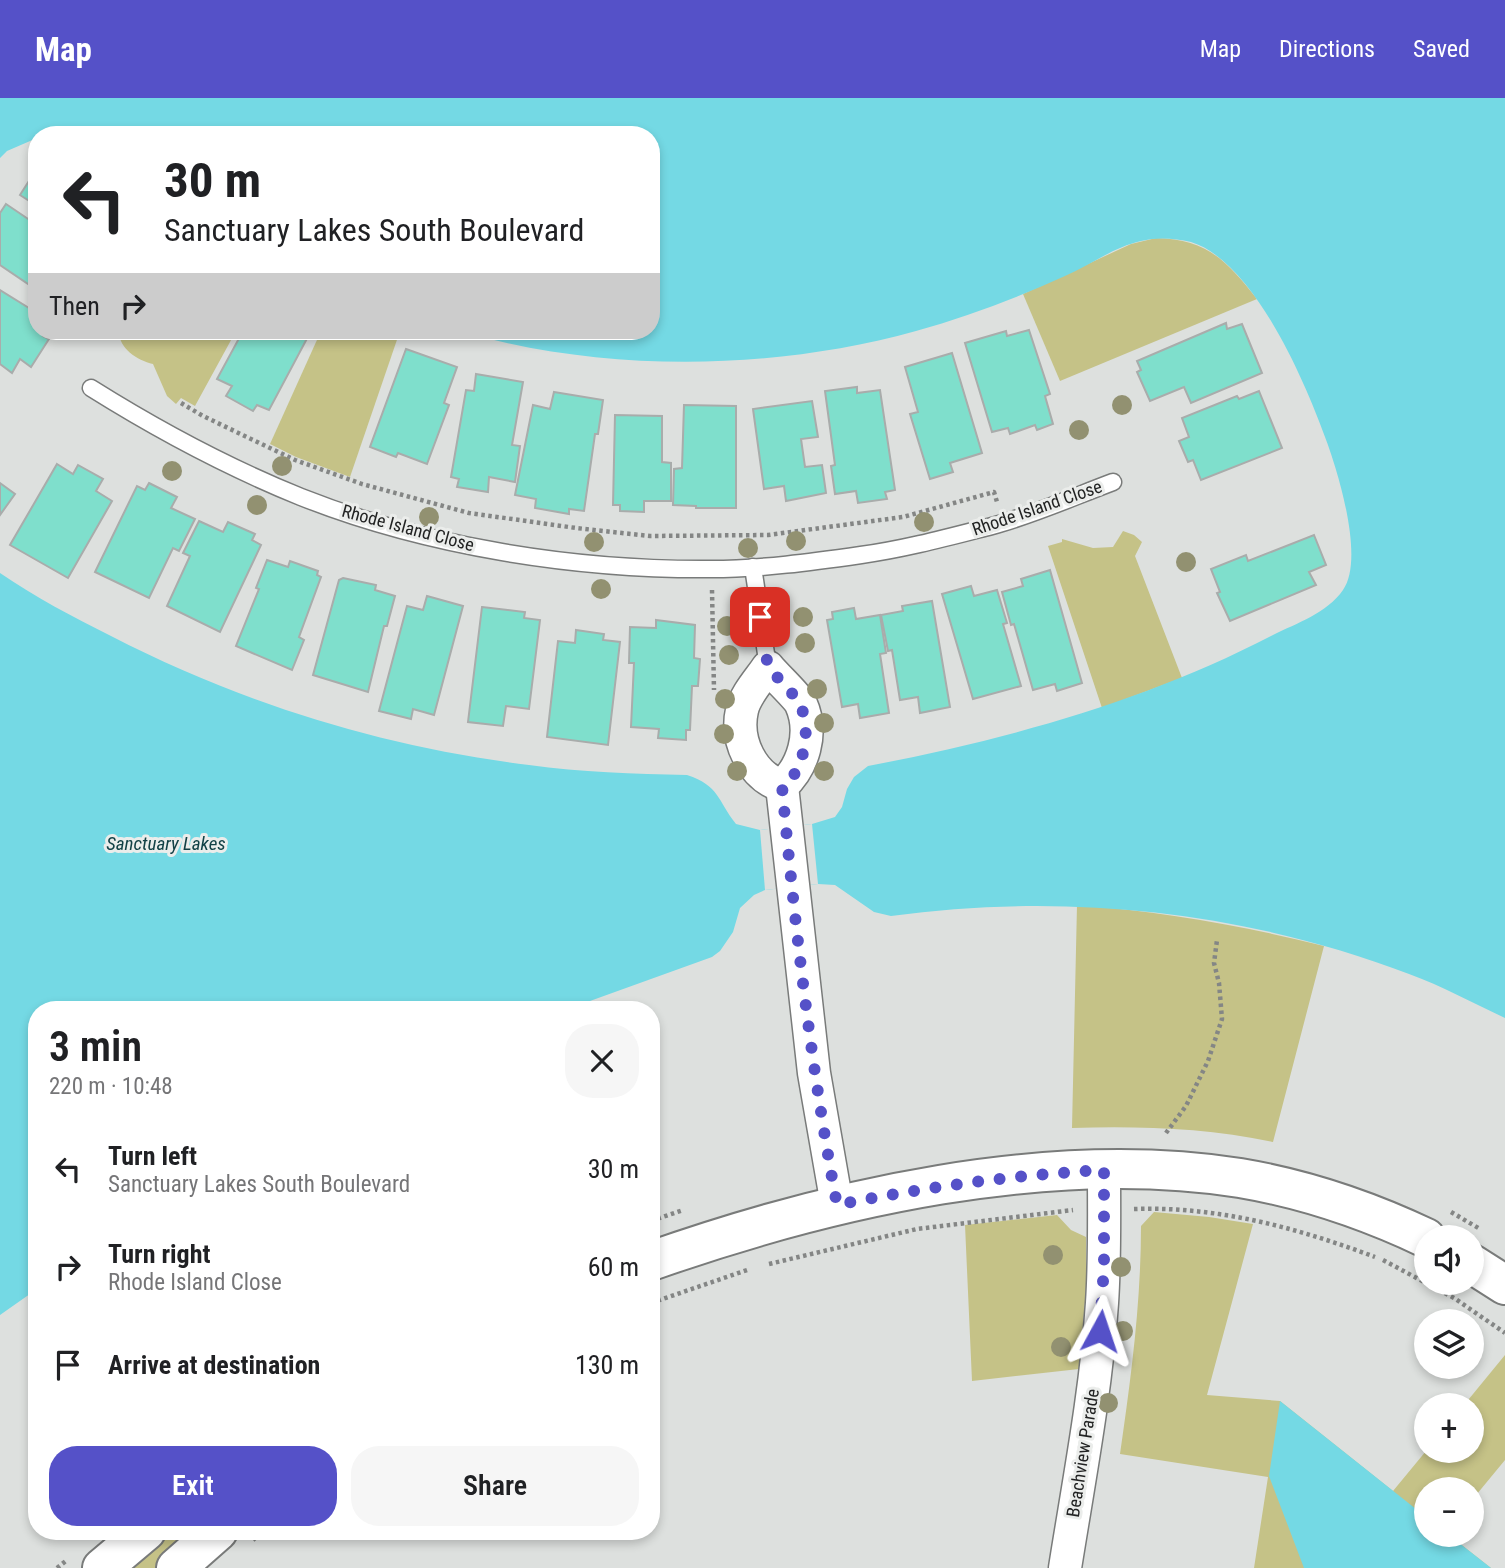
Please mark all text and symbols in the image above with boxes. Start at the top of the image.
text: Map [35,30,92,69]
text: Map [1200,35,1241,63]
text: Directions [1279,35,1375,63]
text: Saved [1413,35,1470,63]
text: 30 m [164,152,261,209]
icon: left [49,154,140,245]
text: Sanctuary Lakes South Boulevard [164,211,584,249]
icon: right [114,287,152,325]
text: Then [49,291,100,321]
street label: Rhode Island Close [969,475,1105,540]
street label: Rhode Island Close [340,500,477,555]
pin [730,587,790,647]
icon: arrive [741,598,779,636]
water label: Sanctuary Lakes [106,832,226,855]
text: 3 min [49,1022,142,1071]
button: close [565,1024,639,1098]
text: 220 m · 10:48 [49,1073,173,1100]
text: Turn left [108,1141,197,1171]
icon: left [49,1150,87,1188]
text: 30 m [588,1154,639,1184]
text: Sanctuary Lakes South Boulevard [108,1171,410,1198]
map controls [1414,1225,1484,1547]
button: sound [1414,1225,1484,1295]
text: Turn right [108,1239,210,1269]
icon: right [49,1248,87,1286]
text: 60 m [588,1252,639,1282]
text: Rhode Island Close [108,1269,282,1296]
position arrow [1063,1294,1137,1368]
button: layers [1414,1309,1484,1379]
icon: arrive [49,1346,87,1384]
text: Arrive at destination [108,1350,320,1380]
text: 130 m [575,1350,639,1380]
street label: Beachview Parade [1062,1387,1103,1519]
button: + [1414,1393,1484,1463]
button: Exit [49,1446,337,1526]
button: Share [351,1446,639,1526]
button: − [1414,1477,1484,1547]

